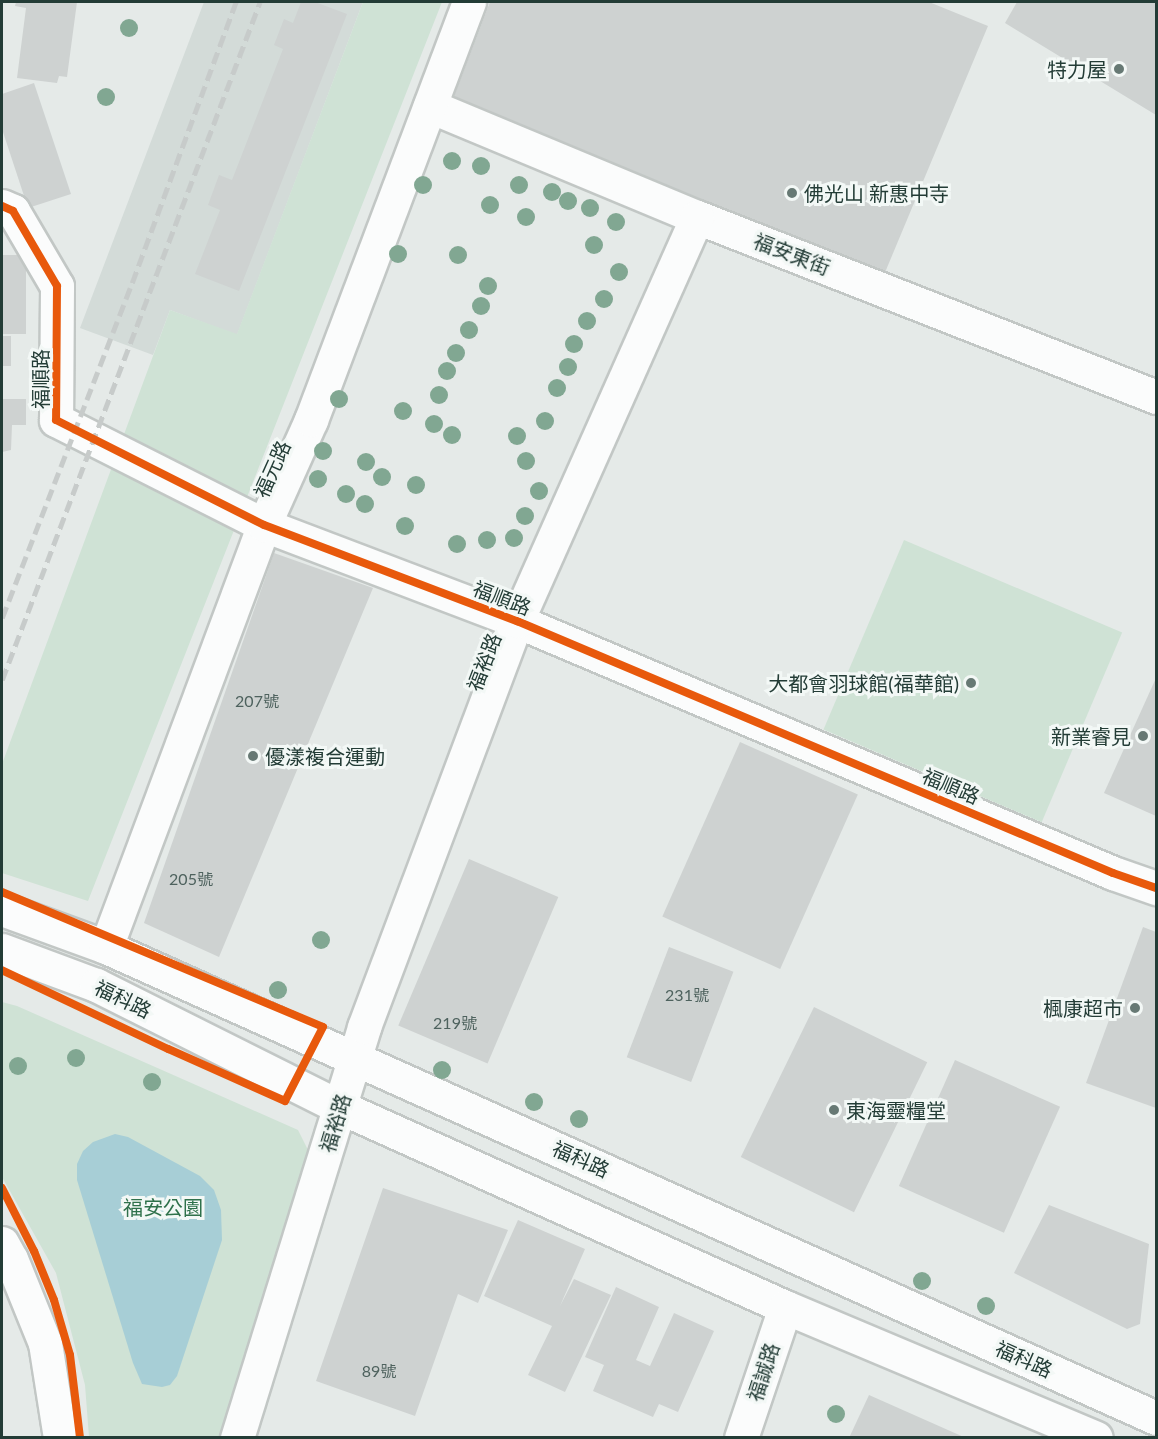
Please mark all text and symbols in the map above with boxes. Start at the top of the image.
place label: 特力屋 [1047,57,1107,81]
marker: 特力屋 [1112,62,1126,76]
place label: 佛光山 新惠中寺 [804,181,949,205]
marker: 佛光山 新惠中寺 [785,186,799,200]
street label: 福安東街 [750,228,834,280]
street label: 福順路 [28,349,52,409]
street label: 福元路 [249,437,295,501]
street label: 福順路 [470,576,534,620]
street label: 福裕路 [462,630,506,694]
place label: 大都會羽球館(福華館) [768,671,959,695]
marker: 大都會羽球館(福華館) [964,676,978,690]
house number: 207號 [235,691,279,711]
place label: 新業睿見 [1051,724,1131,748]
marker: 新業睿見 [1136,729,1150,743]
place label: 優漾複合運動 [265,744,385,768]
marker: 優漾複合運動 [246,749,260,763]
street label: 福順路 [919,763,983,809]
house number: 205號 [169,869,213,889]
street label: 福科路 [91,975,155,1023]
house number: 231號 [665,985,709,1005]
place label: 楓康超市 [1043,996,1123,1020]
marker: 楓康超市 [1128,1001,1142,1015]
house number: 219號 [433,1013,477,1033]
street label: 福裕路 [315,1091,355,1155]
place label: 東海靈糧堂 [846,1098,946,1122]
marker: 東海靈糧堂 [827,1103,841,1117]
street label: 福科路 [549,1136,613,1182]
park label: 福安公園 [123,1195,203,1219]
street label: 福科路 [992,1336,1056,1382]
street label: 福誠路 [742,1340,784,1404]
house number: 89號 [362,1361,396,1381]

